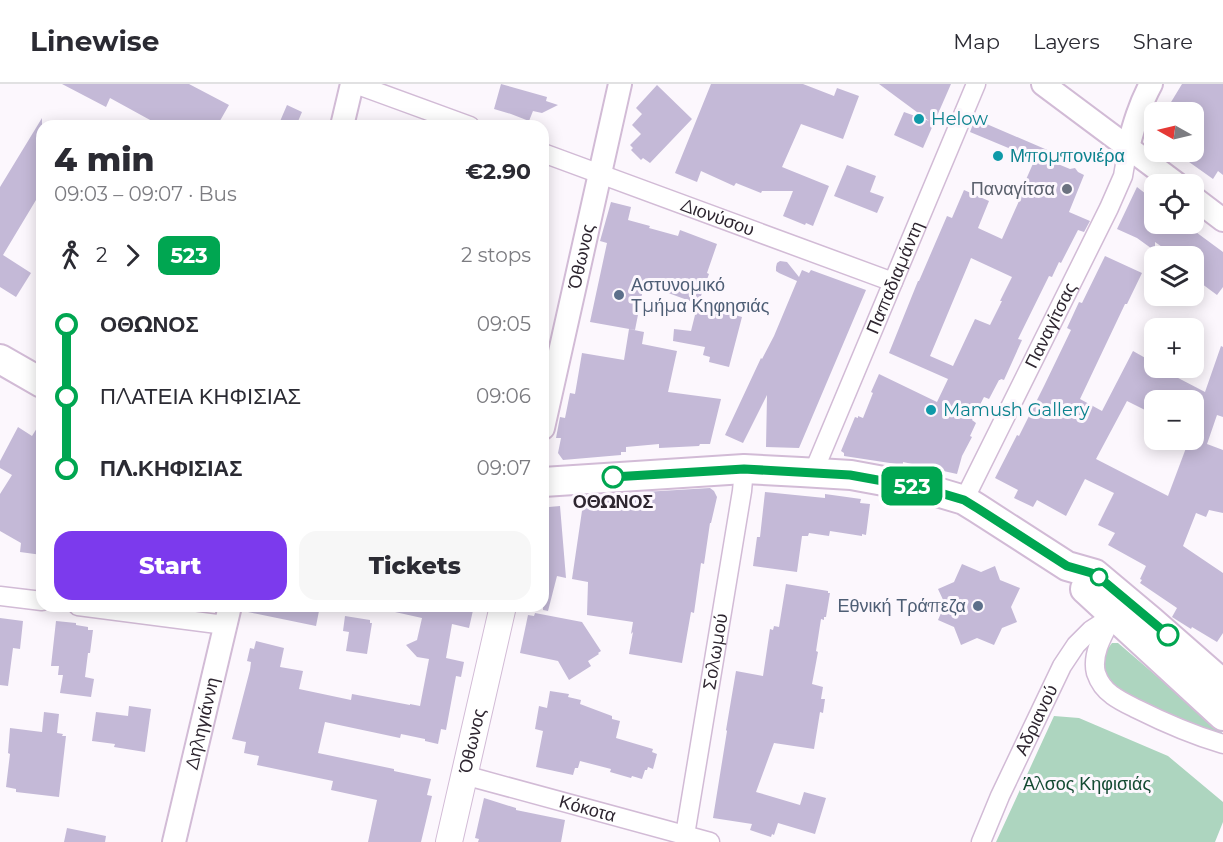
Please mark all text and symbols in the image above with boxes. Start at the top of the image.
text: Linewise [30,24,159,58]
text: Map [953,29,1000,54]
text: Layers [1033,29,1100,54]
text: Share [1133,29,1193,54]
north arrow [1144,102,1204,162]
map controls [1144,102,1204,450]
place label: Helow [931,108,988,130]
marker: Helow [912,112,926,126]
text: 4 min [54,139,155,179]
place label: Μπομπονιέρα [1010,145,1125,167]
marker: Μπομπονιέρα [991,149,1005,163]
text: €2.90 [465,158,531,185]
button: locate [1144,174,1204,234]
place label: Παναγίτσα [971,178,1055,200]
text: 09:03 – 09:07 · Bus [54,182,237,206]
marker: Παναγίτσα [1060,182,1074,196]
street label: Διονύσου [678,194,757,241]
street label: Παπαδιαμάντη [862,218,928,337]
street label: Όθωνος [563,221,599,292]
icon: walk [54,239,87,272]
icon: forward [116,239,149,272]
text: 2 [96,243,107,267]
text: 523 [170,243,208,268]
text: 2 stops [461,243,531,267]
button: layers [1144,246,1204,306]
place label: Αστυνομικό Τμήμα Κηφησιάς [631,274,770,317]
street label: Παναγίτσας [1020,279,1081,372]
marker: Αστυνομικό Τμήμα Κηφησιάς [612,288,626,302]
text: ΟΘΩΝΟΣ [100,311,199,338]
text: 09:05 [477,312,531,336]
button: + [1144,318,1204,378]
text: ΠΛΑΤΕΙΑ ΚΗΦΙΣΙΑΣ [100,383,301,410]
text: 09:06 [476,384,531,408]
button: − [1144,390,1204,450]
place label: Mamush Gallery [943,399,1090,421]
marker: Mamush Gallery [924,403,938,417]
text: ΠΛ.ΚΗΦΙΣΙΑΣ [100,455,242,482]
text: 09:07 [476,456,531,480]
marker: ΟΘΩΝΟΣ [602,466,624,488]
line badge: 523 [878,466,946,506]
text: 523 [893,474,931,499]
place label: ΟΘΩΝΟΣ [573,491,654,513]
button: Start [54,531,287,600]
button: Tickets [299,531,531,600]
unlabelled marker [1090,568,1108,586]
place label: Εθνική Τράπεζα [837,595,966,617]
marker: Εθνική Τράπεζα [971,599,985,613]
street label: Σολωμού [698,612,733,691]
unlabelled marker [1157,624,1179,646]
street label: Δηληγιάννη [181,675,224,772]
street label: Αδριανού [1010,681,1062,759]
street label: Όθωνος [454,706,490,776]
park label: Άλσος Κηφισιάς [1023,773,1151,795]
street label: Κόκοτα [557,790,618,827]

